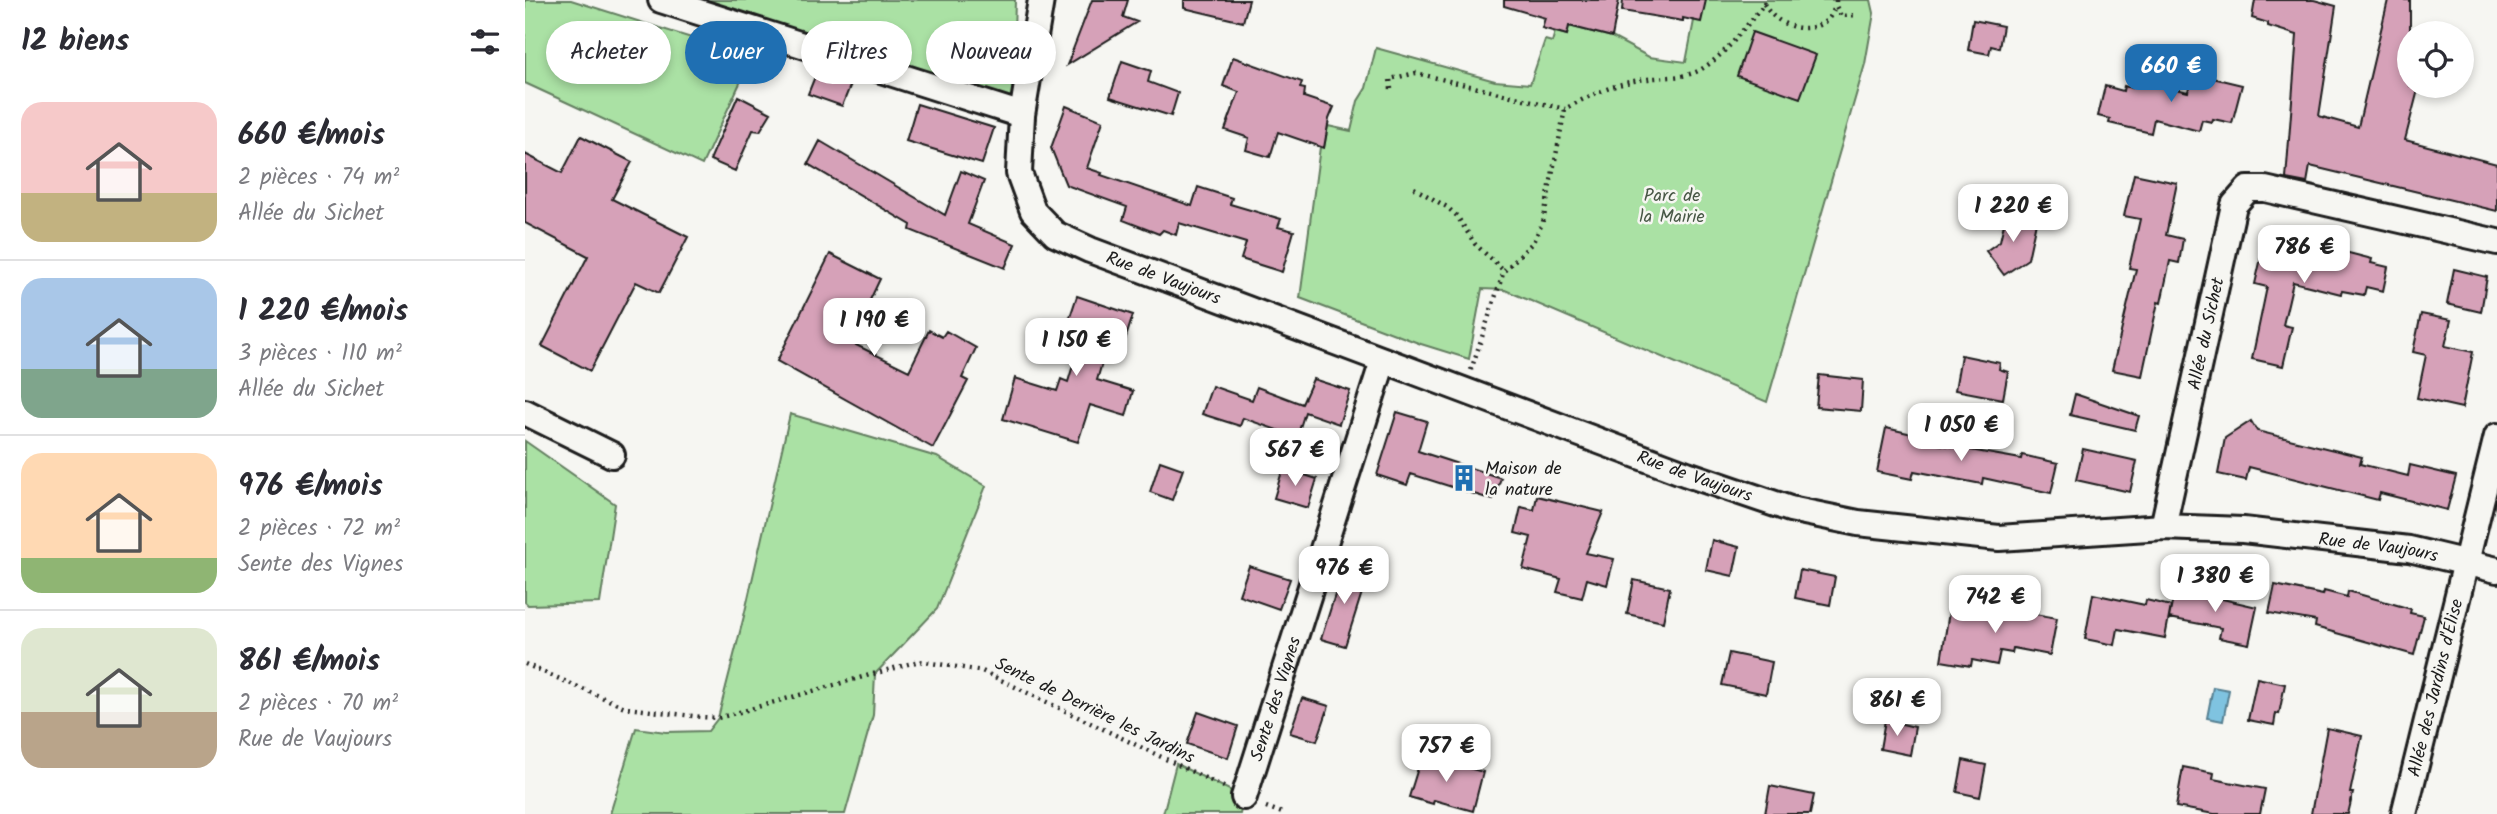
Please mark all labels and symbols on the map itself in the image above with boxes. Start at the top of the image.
pin: 660 € [2122,44,2220,104]
park label: Parc de la Mairie [1639,182,1705,232]
pin: 1 220 € [1948,184,2078,244]
pin: 786 € [2255,226,2353,285]
street label: Rue de Vaujours [1101,244,1225,314]
street label: Allée du Sichet [2181,274,2234,393]
pin: 1 190 € [809,298,939,358]
pin: 1 150 € [1011,318,1141,378]
pin: 1 050 € [1896,404,2026,463]
pin: 567 € [1246,428,1344,488]
street label: Rue de Vaujours [1632,443,1756,511]
place label: Maison de la nature [1485,455,1562,505]
building icon: Maison de la nature [1449,463,1479,493]
street label: Rue de Vaujours [2317,526,2441,572]
pin: 976 € [1295,546,1393,606]
pin: 1 380 € [2150,554,2280,614]
pin: 742 € [1946,576,2044,635]
street label: Allée des Jardins d'Élise [2401,596,2472,780]
street label: Sente des Vignes [1243,633,1310,765]
street label: Sente de Derrière les Jardins [989,650,1200,773]
pin: 861 € [1848,678,1946,738]
pin: 757 € [1397,724,1495,784]

